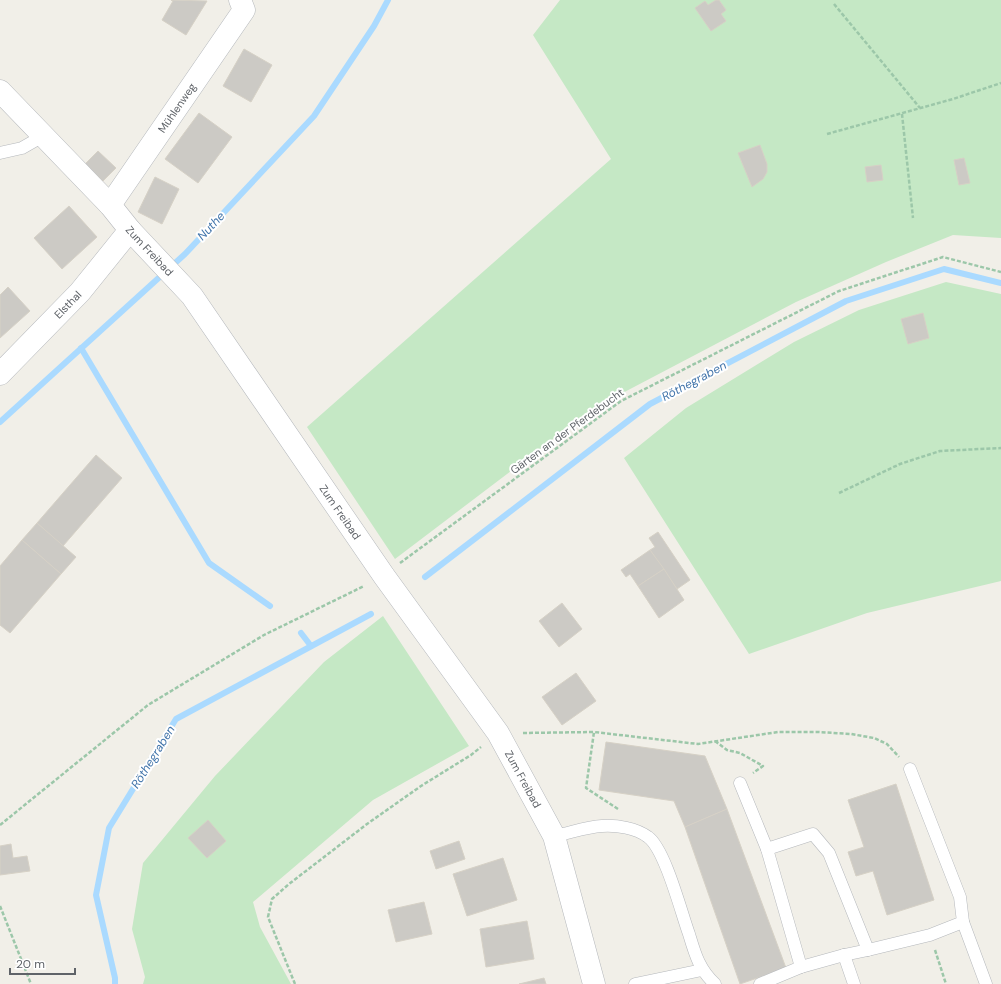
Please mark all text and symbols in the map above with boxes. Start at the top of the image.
street label: Mühlenweg [155,80,199,135]
water label: Nuthe [194,208,228,244]
street label: Zum Freibad [123,223,176,279]
street label: Elsthal [51,288,84,321]
water label: Röthegraben [659,357,729,405]
street label: Gärten an der Pferdebucht [508,385,626,477]
street label: Zum Freibad [316,482,364,542]
water label: Röthegraben [127,722,179,791]
street label: Zum Freibad [502,748,544,810]
scale bar [10,950,75,976]
text: 20 m [16,956,45,972]

